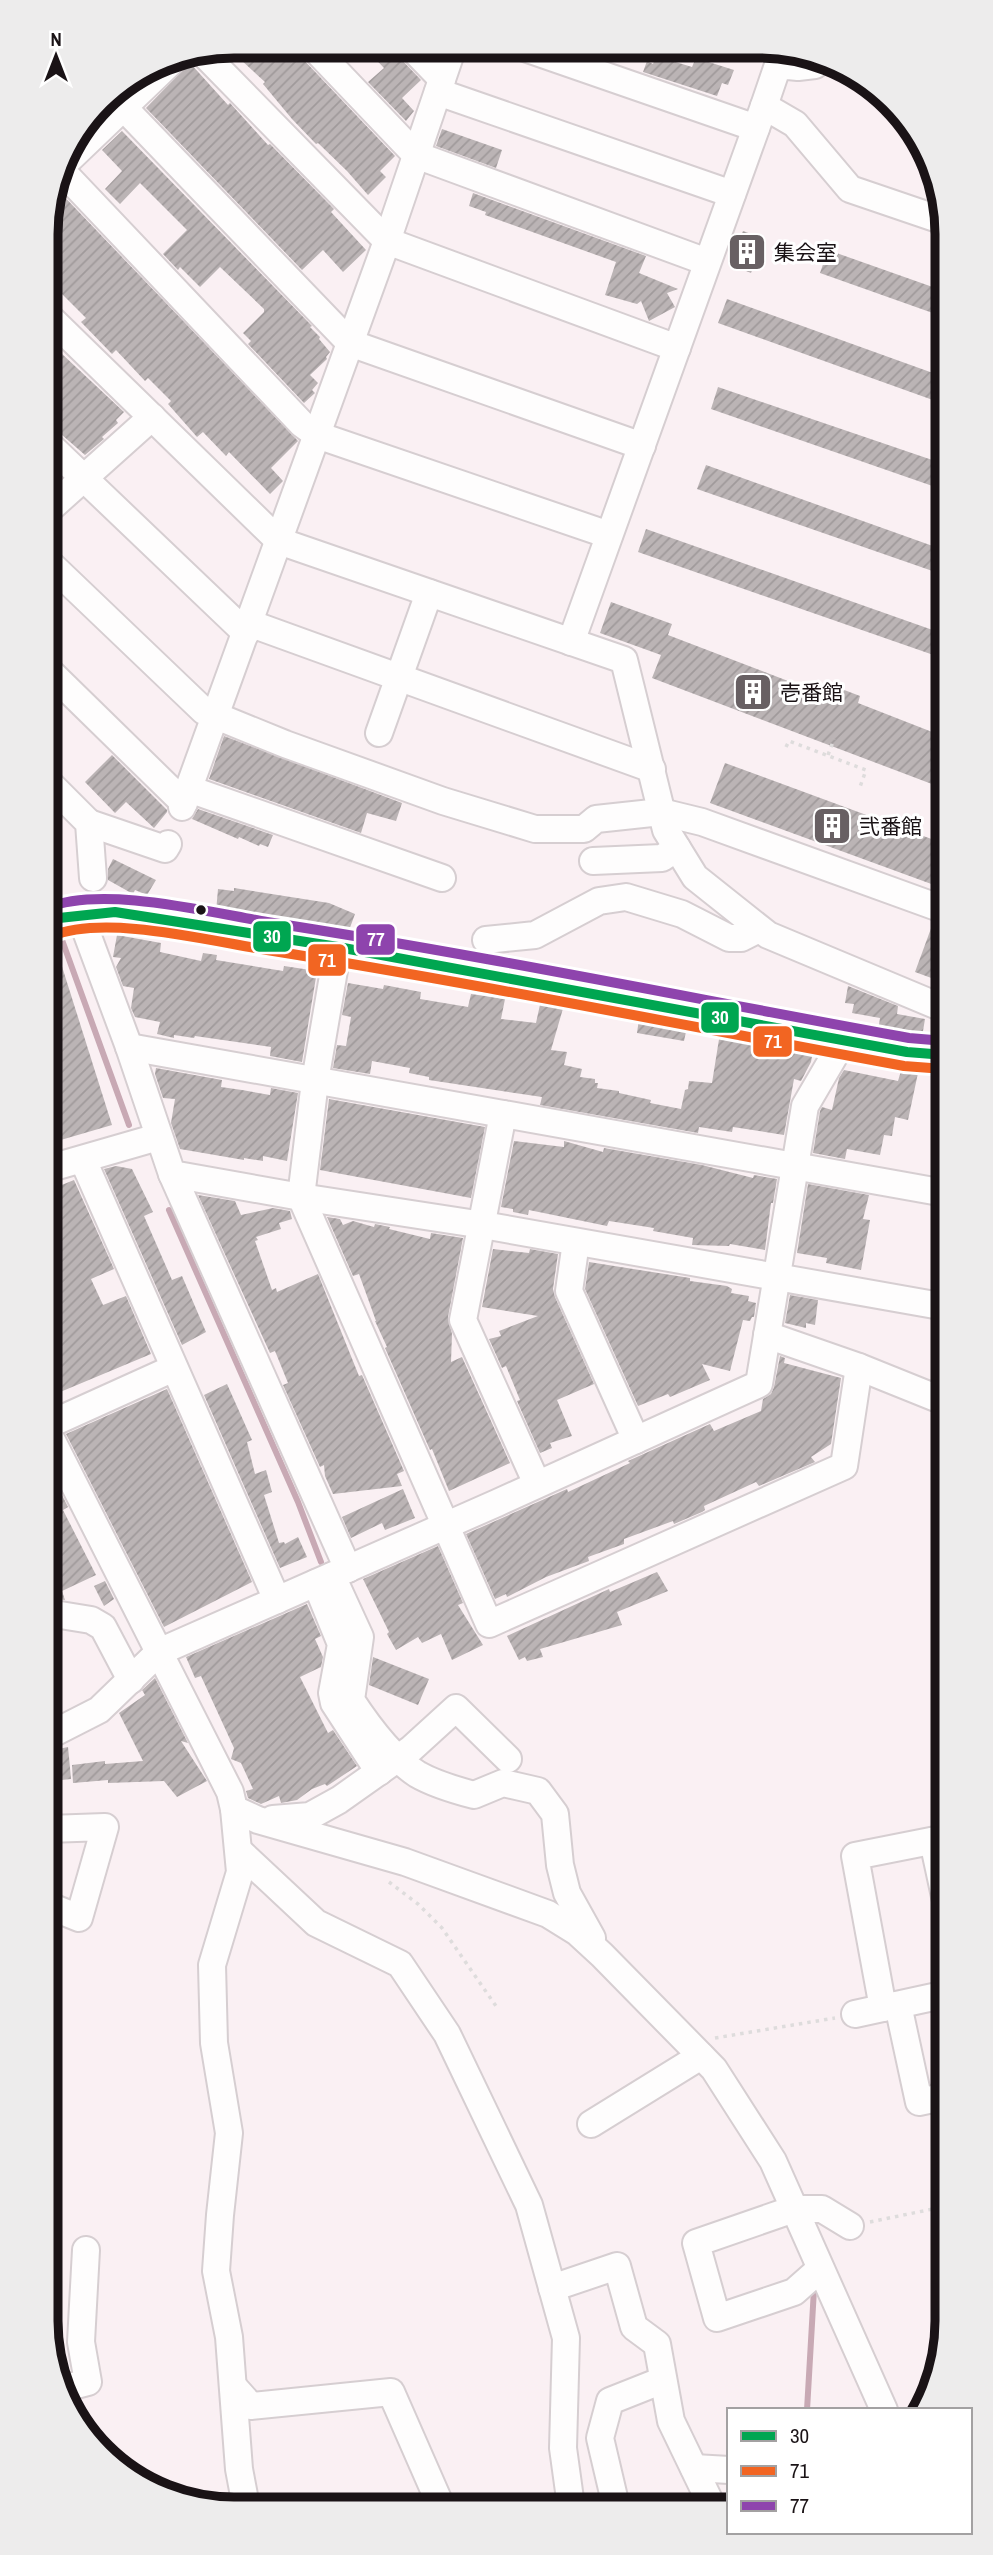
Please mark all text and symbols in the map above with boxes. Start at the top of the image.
north arrow [21,21,91,91]
text: N [50,26,62,52]
building icon: 集会室 [726,231,768,273]
place label: 集会室 [774,238,837,267]
building icon: 壱番館 [732,671,774,713]
place label: 壱番館 [780,678,843,707]
building icon: 弐番館 [811,805,853,847]
place label: 弐番館 [859,812,922,841]
unlabelled marker [194,903,208,917]
line badge: 30 [252,920,292,953]
text: 30 [263,923,281,949]
line badge: 77 [355,923,396,956]
text: 77 [367,926,385,952]
line badge: 71 [307,943,347,977]
text: 71 [318,947,336,973]
line badge: 30 [700,1001,740,1034]
text: 30 [711,1004,729,1030]
line badge: 71 [752,1025,793,1058]
text: 71 [764,1028,782,1054]
legend [727,2408,972,2534]
text: 30 [790,2421,809,2450]
text: 71 [790,2456,810,2485]
text: 77 [790,2491,809,2520]

